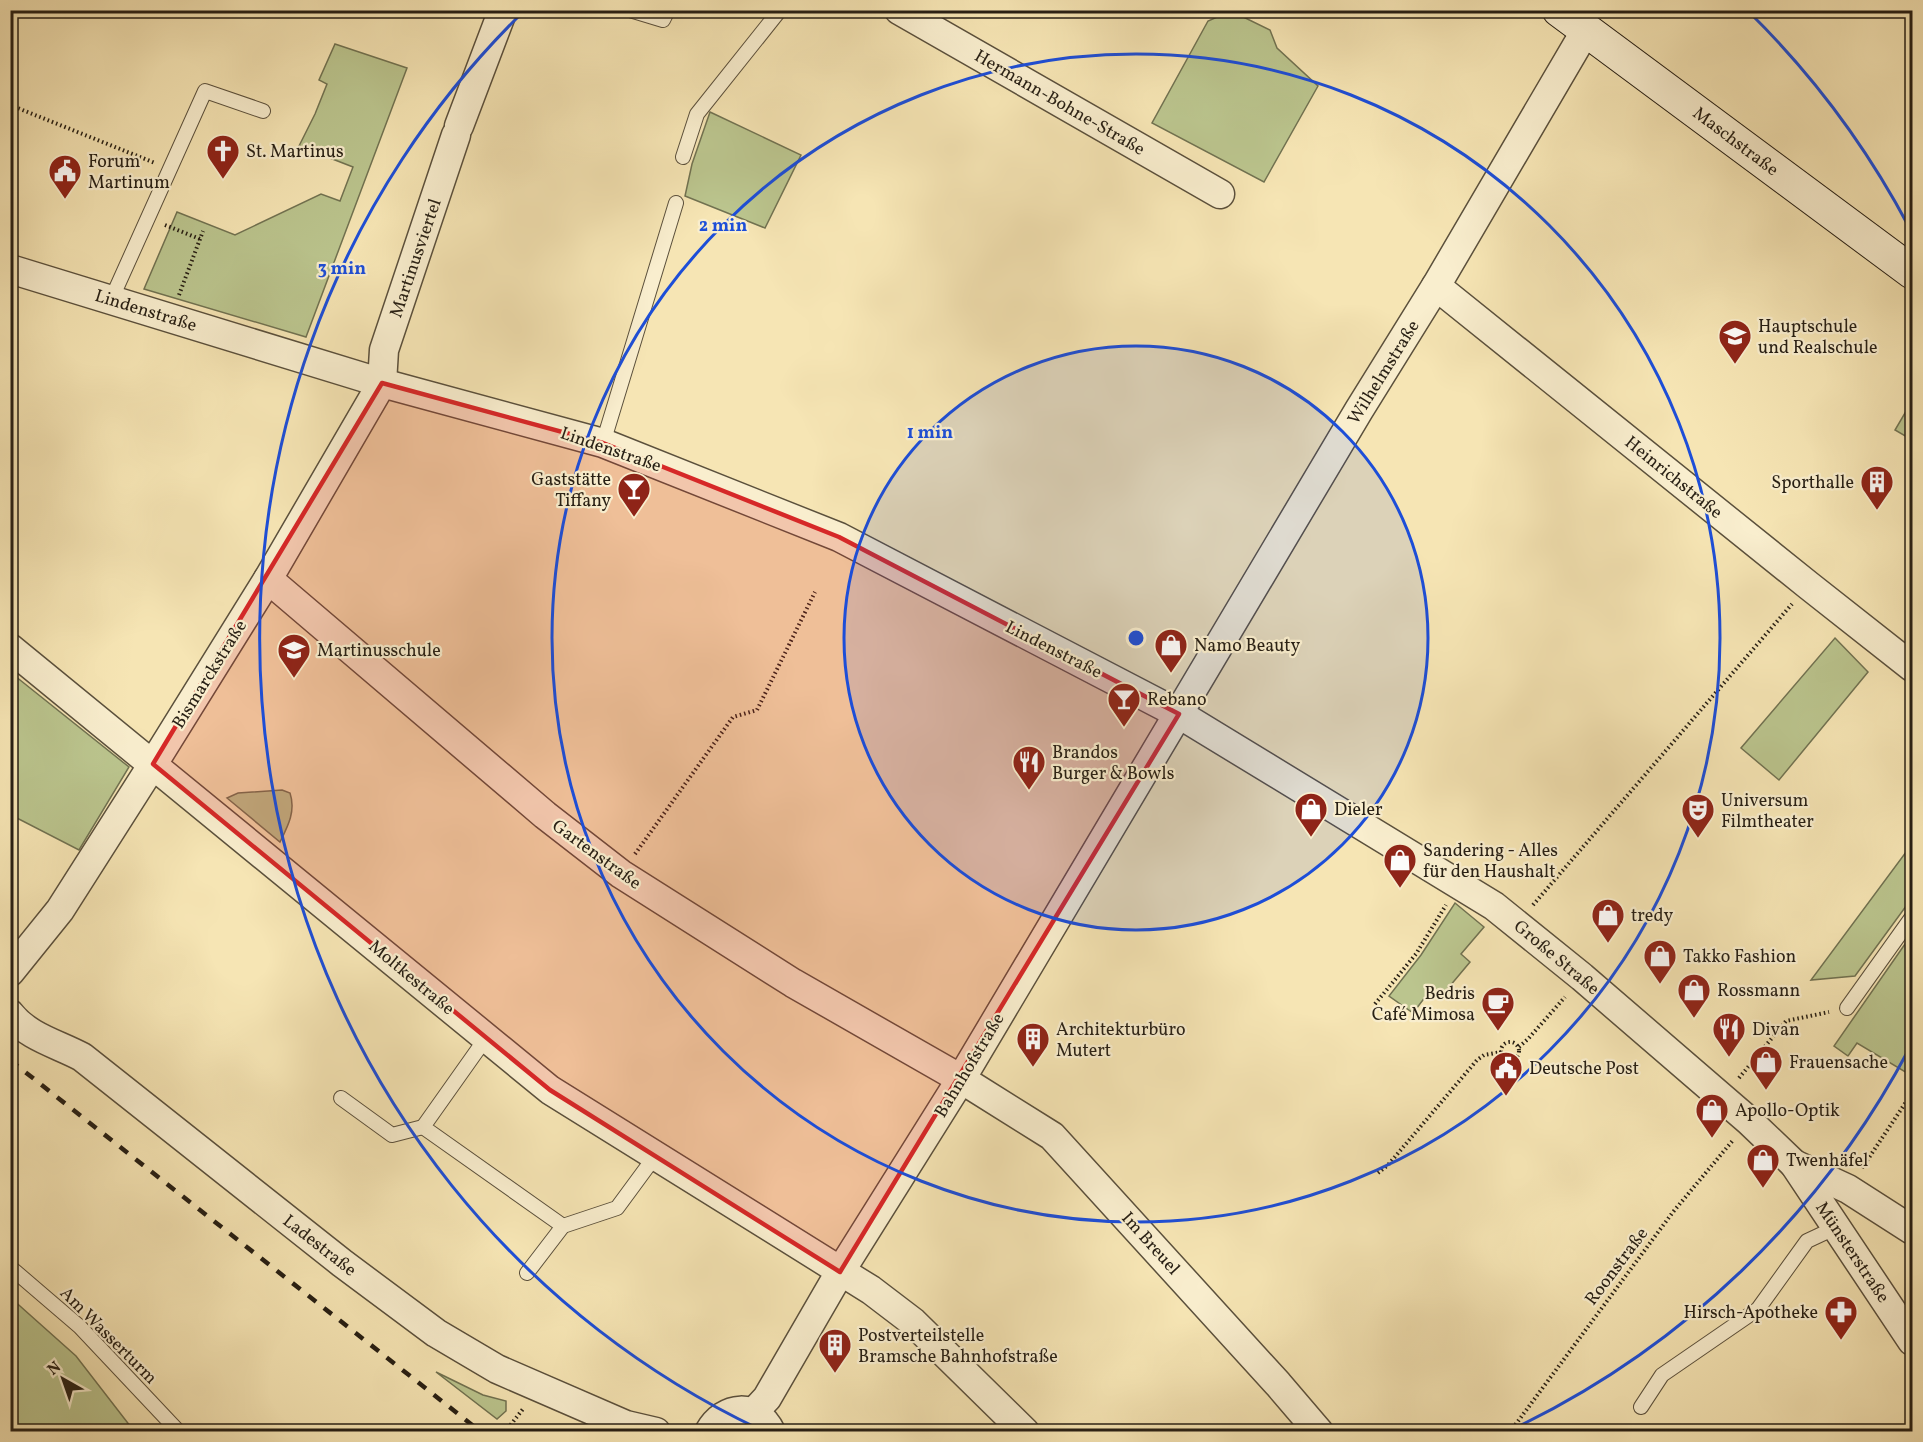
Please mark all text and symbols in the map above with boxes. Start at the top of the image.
street label: Hermann-Bohne-Straße [969,44,1149,162]
street label: Maschstraße [1687,102,1783,183]
church icon: St. Martinus [205,133,241,180]
place label: St. Martinus [246,140,344,165]
place label: Forum Martinum [88,150,170,196]
public building icon: Forum Martinum [47,153,83,200]
street label: Martinusviertel [384,196,448,321]
text: 2 min [699,214,747,239]
text: 3 min [318,257,366,282]
street label: Lindenstraße [91,284,200,339]
place label: Hauptschule und Realschule [1758,315,1878,361]
street label: Wilhelmstraße [1342,316,1426,430]
school or university icon: Hauptschule und Realschule [1717,318,1753,365]
street label: Lindenstraße [557,421,664,479]
text: 1 min [907,421,953,446]
street label: Heinrichstraße [1619,431,1727,525]
building icon: Sporthalle [1859,464,1895,511]
place label: Gaststätte Tiffany [531,468,611,514]
bar icon: Gaststätte Tiffany [616,471,652,518]
place label: Sporthalle [1771,471,1854,496]
street label: Lindenstraße [1001,615,1106,685]
street label: Bismarckstraße [167,616,254,734]
shop icon: Namo Beauty [1153,627,1189,674]
centre of rings [1126,628,1146,648]
school or university icon: Martinusschule [276,632,312,679]
place label: Namo Beauty [1194,634,1301,659]
place label: Martinusschule [317,639,441,664]
bar icon: Rebano [1106,681,1142,728]
place label: Rebano [1147,688,1207,713]
place label: Brandos Burger & Bowls [1052,741,1174,787]
restaurant icon: Brandos Burger & Bowls [1011,744,1047,791]
place label: Universum Filmtheater [1721,789,1814,835]
shop icon: Dieler [1293,791,1329,838]
theatre icon: Universum Filmtheater [1680,792,1716,839]
place label: Dieler [1334,798,1383,823]
street label: Gartenstraße [546,814,646,896]
place label: Sandering - Alles für den Haushalt [1423,839,1558,885]
shop icon: Sandering - Alles für den Haushalt [1382,842,1418,889]
shop icon: tredy [1590,897,1626,944]
place label: tredy [1631,904,1674,929]
street label: Große Straße [1508,915,1604,1002]
street label: Moltkestraße [363,935,459,1022]
shop icon: Takko Fashion [1642,938,1678,985]
place label: Takko Fashion [1683,945,1797,970]
shop icon: Rossmann [1676,972,1712,1019]
place label: Rossmann [1717,979,1801,1004]
place label: Bedris Café Mimosa [1372,982,1475,1028]
cafe icon: Bedris Café Mimosa [1480,985,1516,1032]
street label: Bahnhofstraße [929,1009,1011,1123]
restaurant icon: Divan [1711,1011,1747,1058]
place label: Architekturbüro Mutert [1056,1018,1186,1064]
place label: Divan [1752,1018,1800,1043]
building icon: Architekturbüro Mutert [1015,1021,1051,1068]
shop icon: Frauensache [1748,1044,1784,1091]
public building icon: Deutsche Post [1488,1050,1524,1097]
place label: Frauensache [1789,1051,1888,1076]
place label: Deutsche Post [1529,1057,1639,1082]
shop icon: Apollo-Optik [1694,1092,1730,1139]
place label: Apollo-Optik [1735,1099,1840,1124]
shop icon: Twenhäfel [1745,1142,1781,1189]
place label: Twenhäfel [1786,1149,1868,1174]
street label: Münsterstraße [1809,1197,1895,1308]
street label: Im Breuel [1115,1207,1185,1281]
street label: Ladestraße [277,1209,361,1283]
street label: Roonstraße [1580,1223,1655,1311]
street label: Am Wasserturm [54,1282,162,1391]
pharmacy icon: Hirsch-Apotheke [1823,1294,1859,1341]
place label: Hirsch-Apotheke [1684,1301,1818,1326]
place label: Postverteilstelle Bramsche Bahnhofstraße [858,1324,1058,1370]
building icon: Postverteilstelle Bramsche Bahnhofstraße [817,1327,853,1374]
north arrow [33,1349,93,1409]
text: N [43,1357,66,1381]

